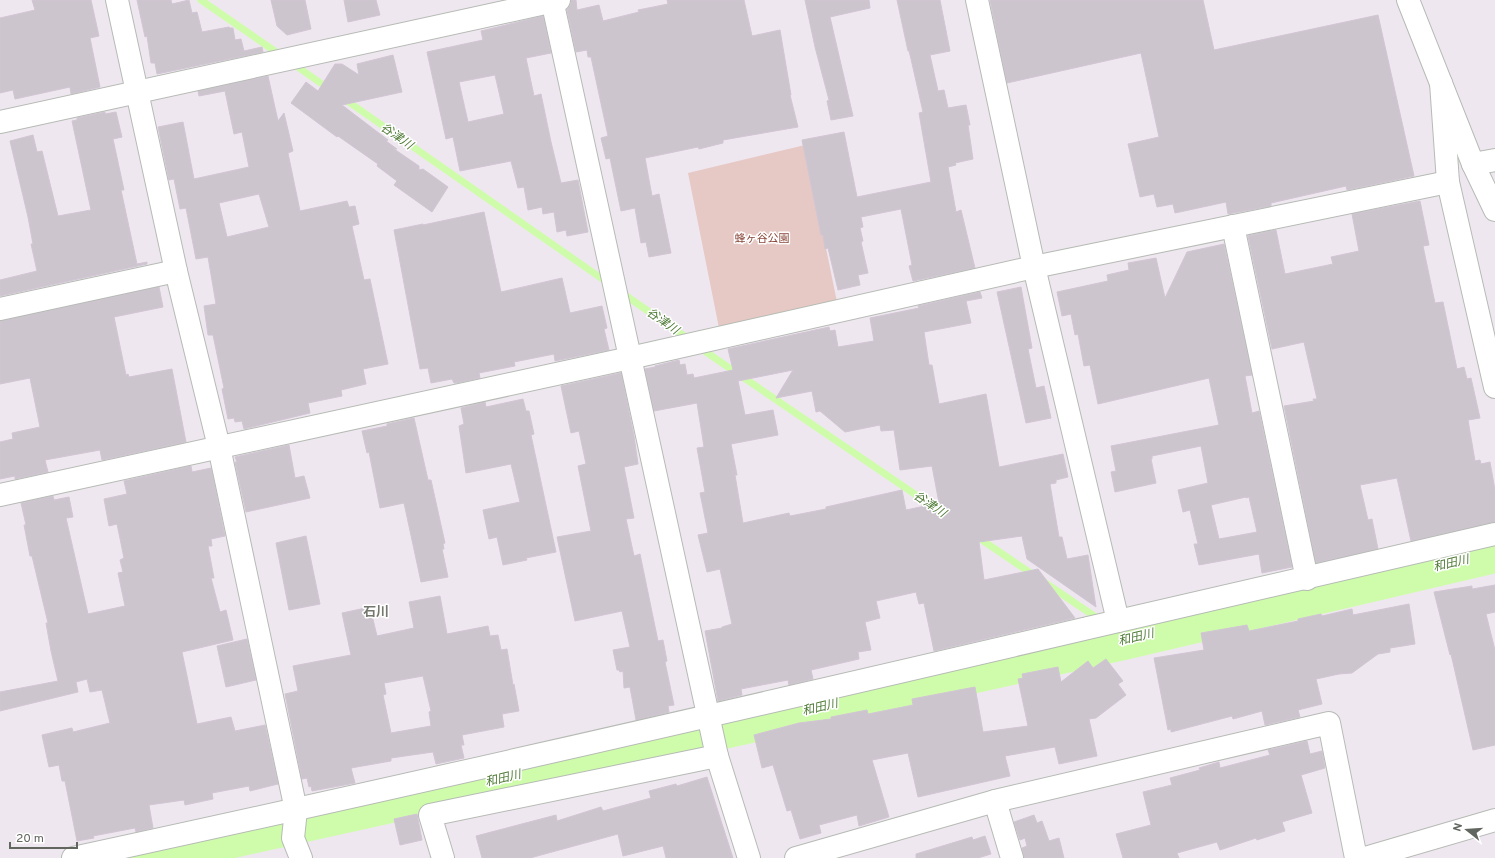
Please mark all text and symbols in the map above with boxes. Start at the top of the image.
water label: 谷津川 [377,120,417,155]
park label: 蜂ヶ谷公園 [735,232,790,246]
water label: 谷津川 [643,305,683,340]
water label: 谷津川 [910,488,950,523]
water label: 和田川 [1432,552,1473,576]
district label: 石川 [363,604,389,621]
water label: 和田川 [1117,626,1158,650]
water label: 和田川 [801,696,842,720]
water label: 和田川 [484,767,525,791]
north arrow [1447,810,1487,850]
text: N [1451,822,1466,833]
scale bar [10,824,77,850]
text: 20 m [16,831,44,847]

